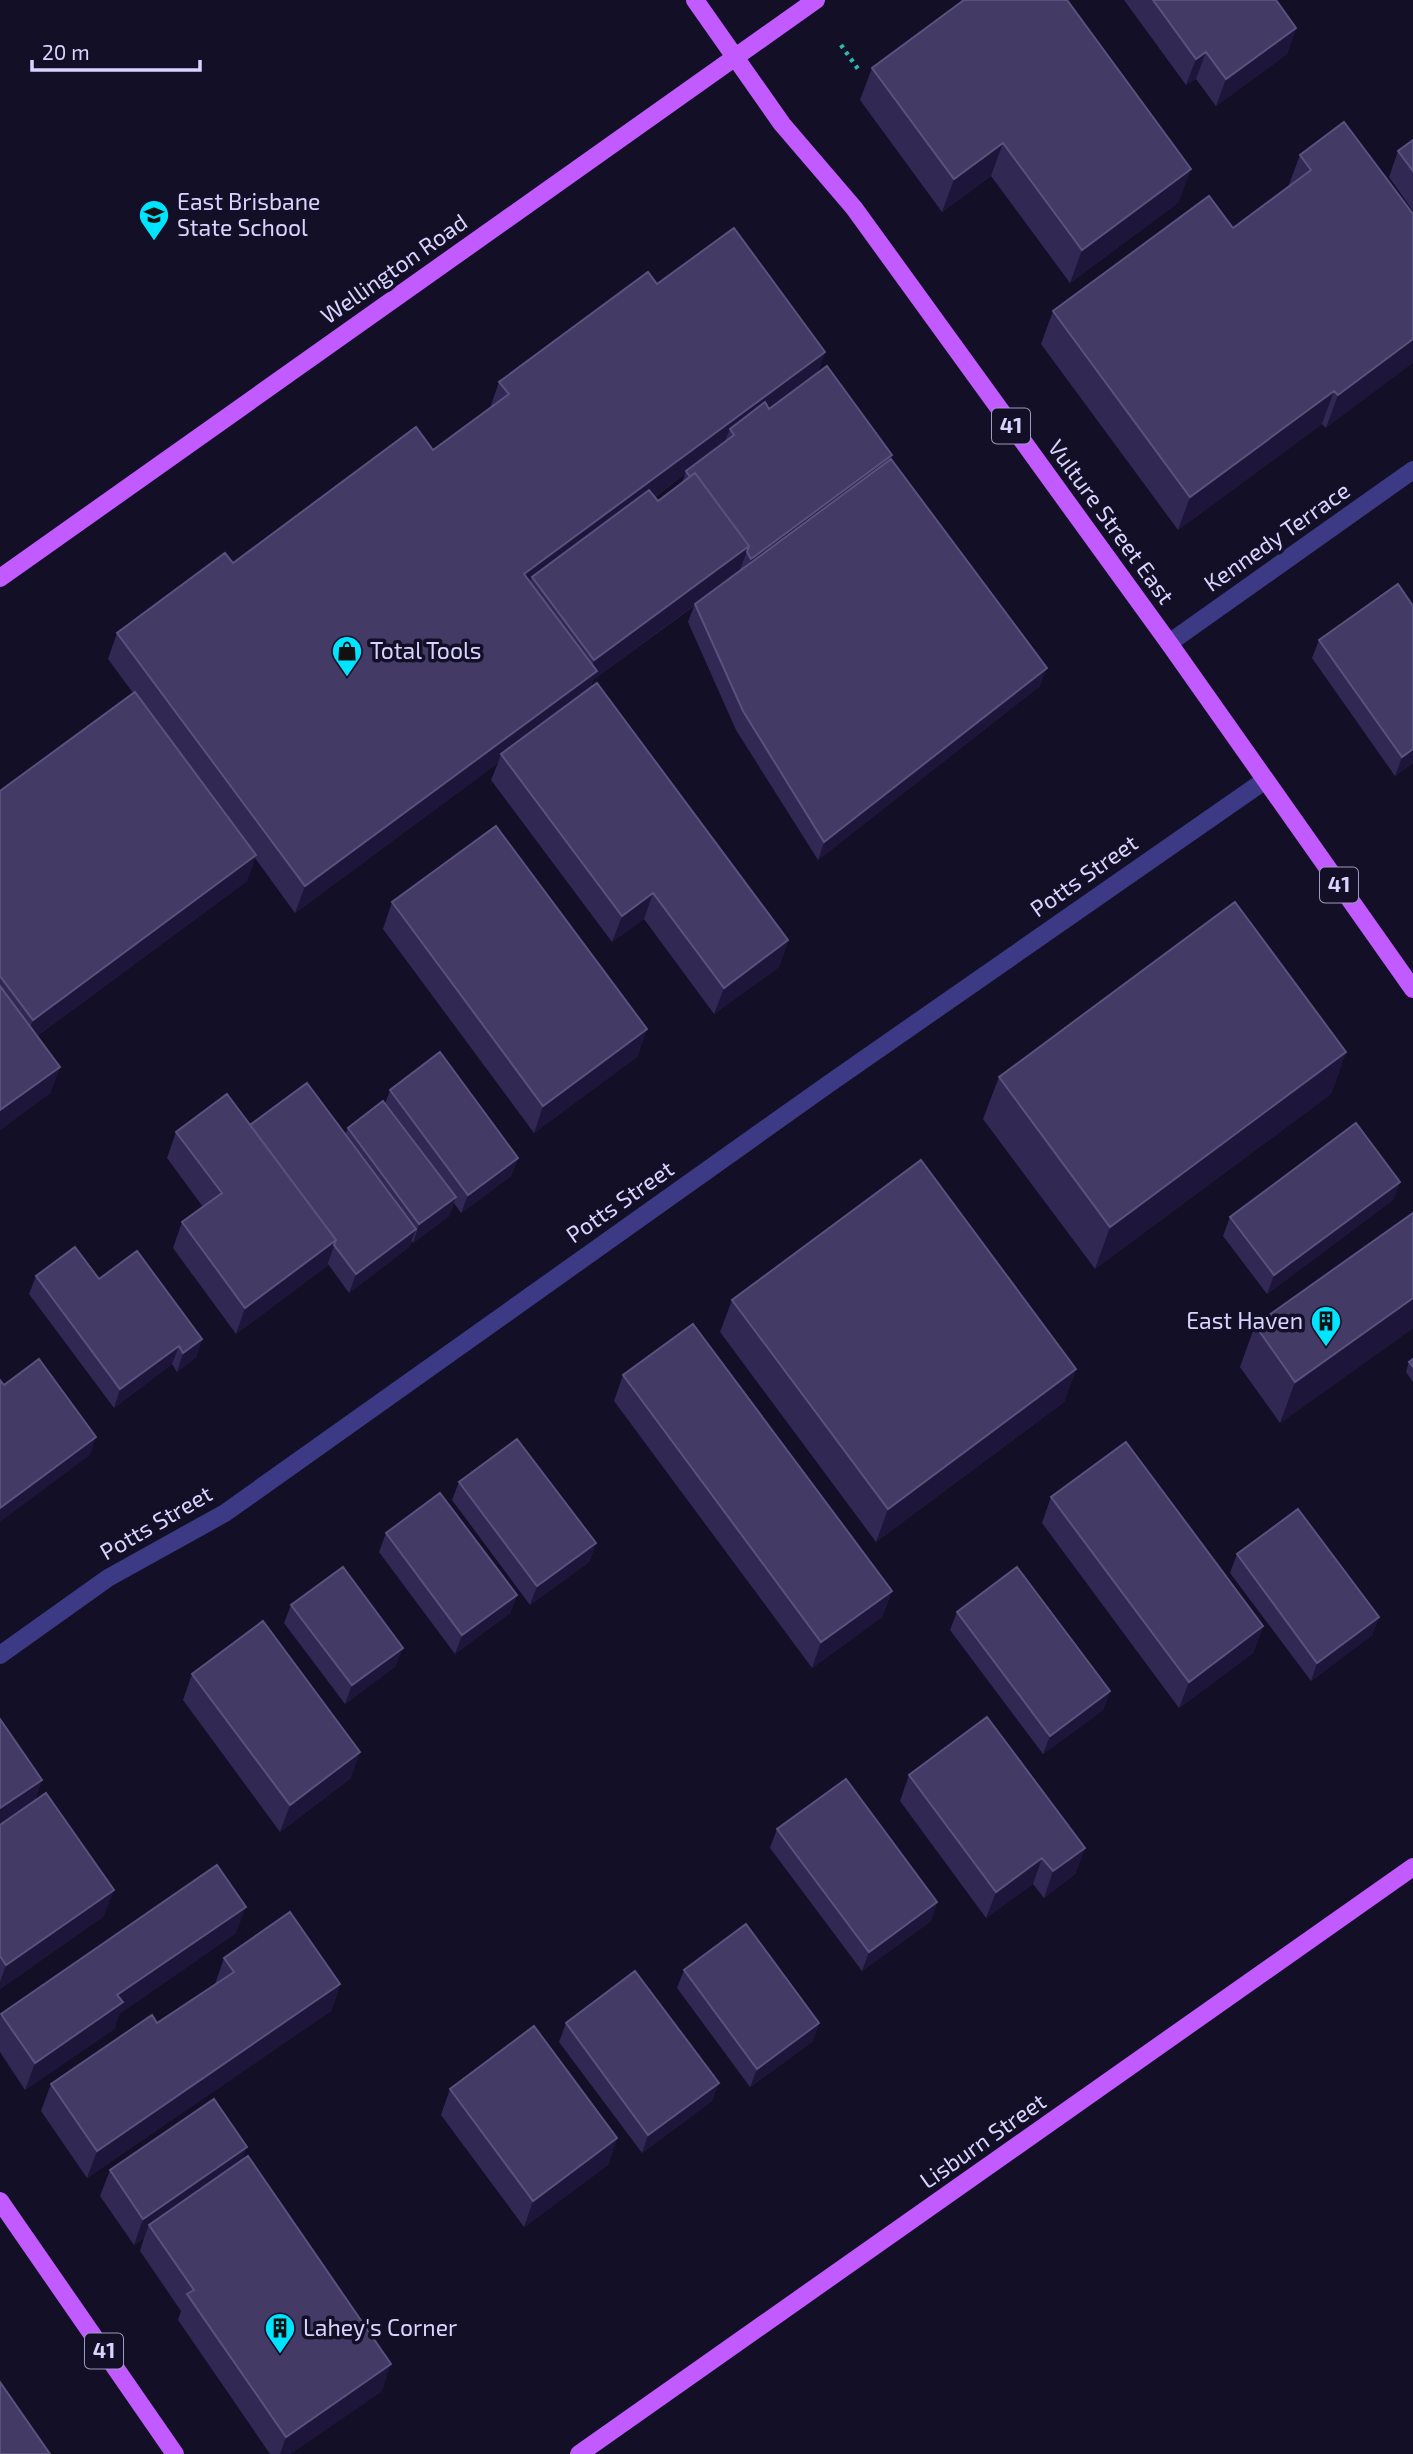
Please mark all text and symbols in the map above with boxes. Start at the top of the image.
scale bar [32,28,200,72]
text: 20 m [42,39,90,64]
place label: East Brisbane State School [177,187,320,241]
school or university icon: East Brisbane State School [137,198,171,242]
street label: Wellington Road [315,207,472,329]
road number: 41 [992,408,1030,444]
street label: Vulture Street East [1043,434,1181,609]
street label: Kennedy Terrace [1198,475,1355,597]
shop icon: Total Tools [330,634,364,678]
place label: Total Tools [370,636,482,664]
street label: Potts Street [1024,828,1143,922]
road number: 41 [1320,868,1358,903]
street label: Potts Street [560,1154,679,1248]
building icon: East Haven [1309,1304,1343,1348]
place label: East Haven [1186,1306,1303,1334]
street label: Potts Street [94,1479,217,1565]
street label: Lisburn Street [914,2086,1051,2194]
building icon: Lahey's Corner [263,2311,297,2355]
place label: Lahey's Corner [303,2313,457,2341]
road number: 41 [85,2334,123,2368]

